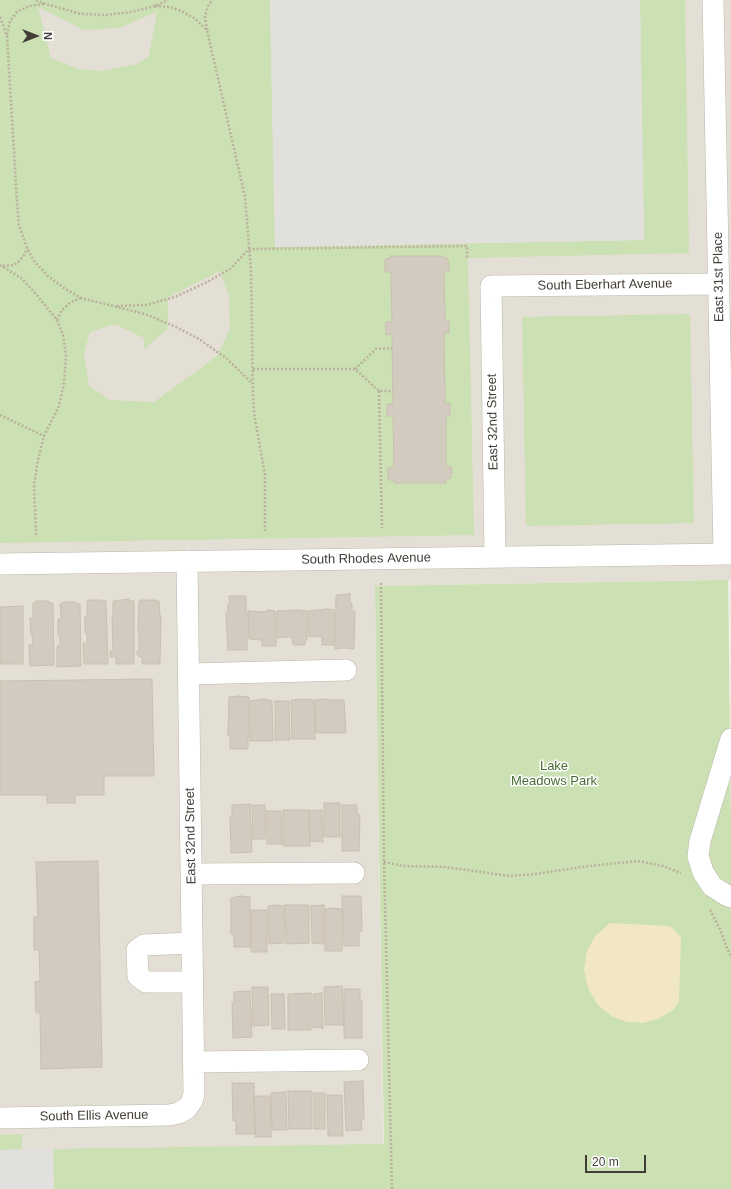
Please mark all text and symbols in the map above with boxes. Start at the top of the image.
north arrow [16,16,56,56]
text: N [42,32,54,40]
street label: East 31st Place [710,232,728,322]
street label: South Eberhart Avenue [537,276,673,294]
street label: East 32nd Street [484,373,502,471]
street label: South Rhodes Avenue [301,550,431,568]
park label: Lake Meadows Park [511,758,597,789]
street label: East 32nd Street [182,787,200,885]
street label: South Ellis Avenue [39,1107,149,1125]
scale bar [587,1147,648,1173]
text: 20 m [592,1155,619,1169]

